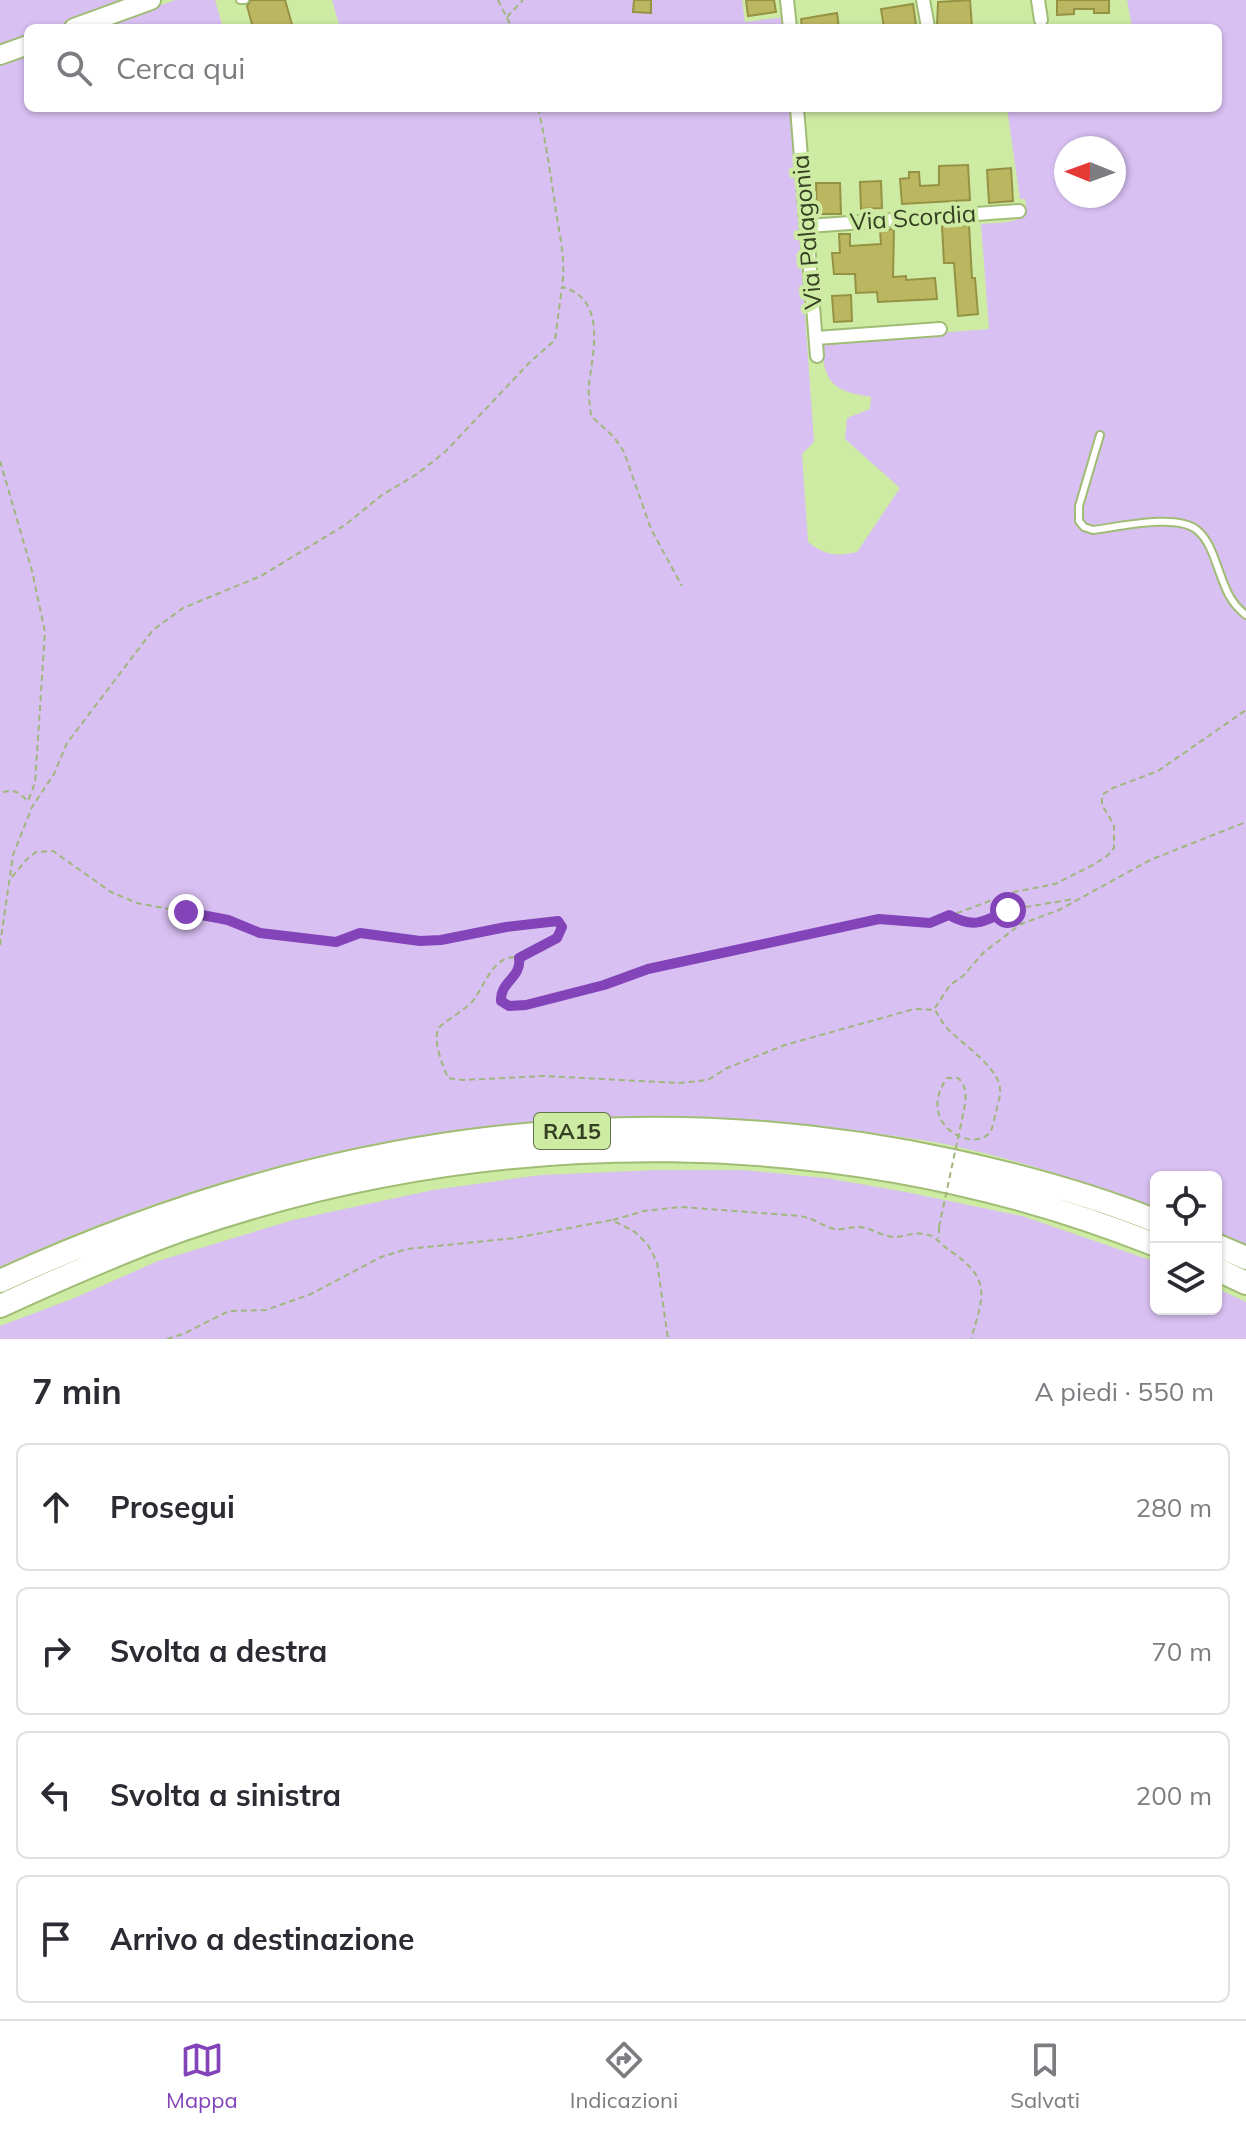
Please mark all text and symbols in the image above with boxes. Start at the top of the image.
search box [24,24,1222,112]
icon: search [52,46,96,90]
text: Cerca qui [116,49,246,87]
north arrow [1054,136,1126,208]
street label: Via Palagonia [784,154,828,311]
street label: Via Scordia [849,198,977,236]
route start [990,892,1026,928]
route end [168,894,204,930]
road number: RA15 [534,1113,610,1149]
map controls [1150,1171,1222,1315]
button: locate [1150,1171,1222,1243]
button: layers [1150,1243,1222,1315]
text: 7 min [32,1370,122,1413]
text: A piedi · 550 m [1034,1375,1214,1408]
icon: ahead [34,1485,78,1529]
text: Prosegui [110,1488,235,1526]
text: 280 m [1136,1491,1212,1524]
icon: right [34,1629,78,1673]
text: Svolta a destra [110,1632,327,1670]
text: 70 m [1151,1635,1212,1668]
icon: left [34,1773,78,1817]
text: Svolta a sinistra [110,1776,341,1814]
text: 200 m [1136,1779,1212,1812]
icon: arrive [34,1917,78,1961]
text: Arrivo a destinazione [110,1920,414,1958]
tab: Mappa [166,2038,238,2114]
tab: Indicazioni [570,2038,678,2114]
tab: Salvati [1010,2038,1080,2114]

